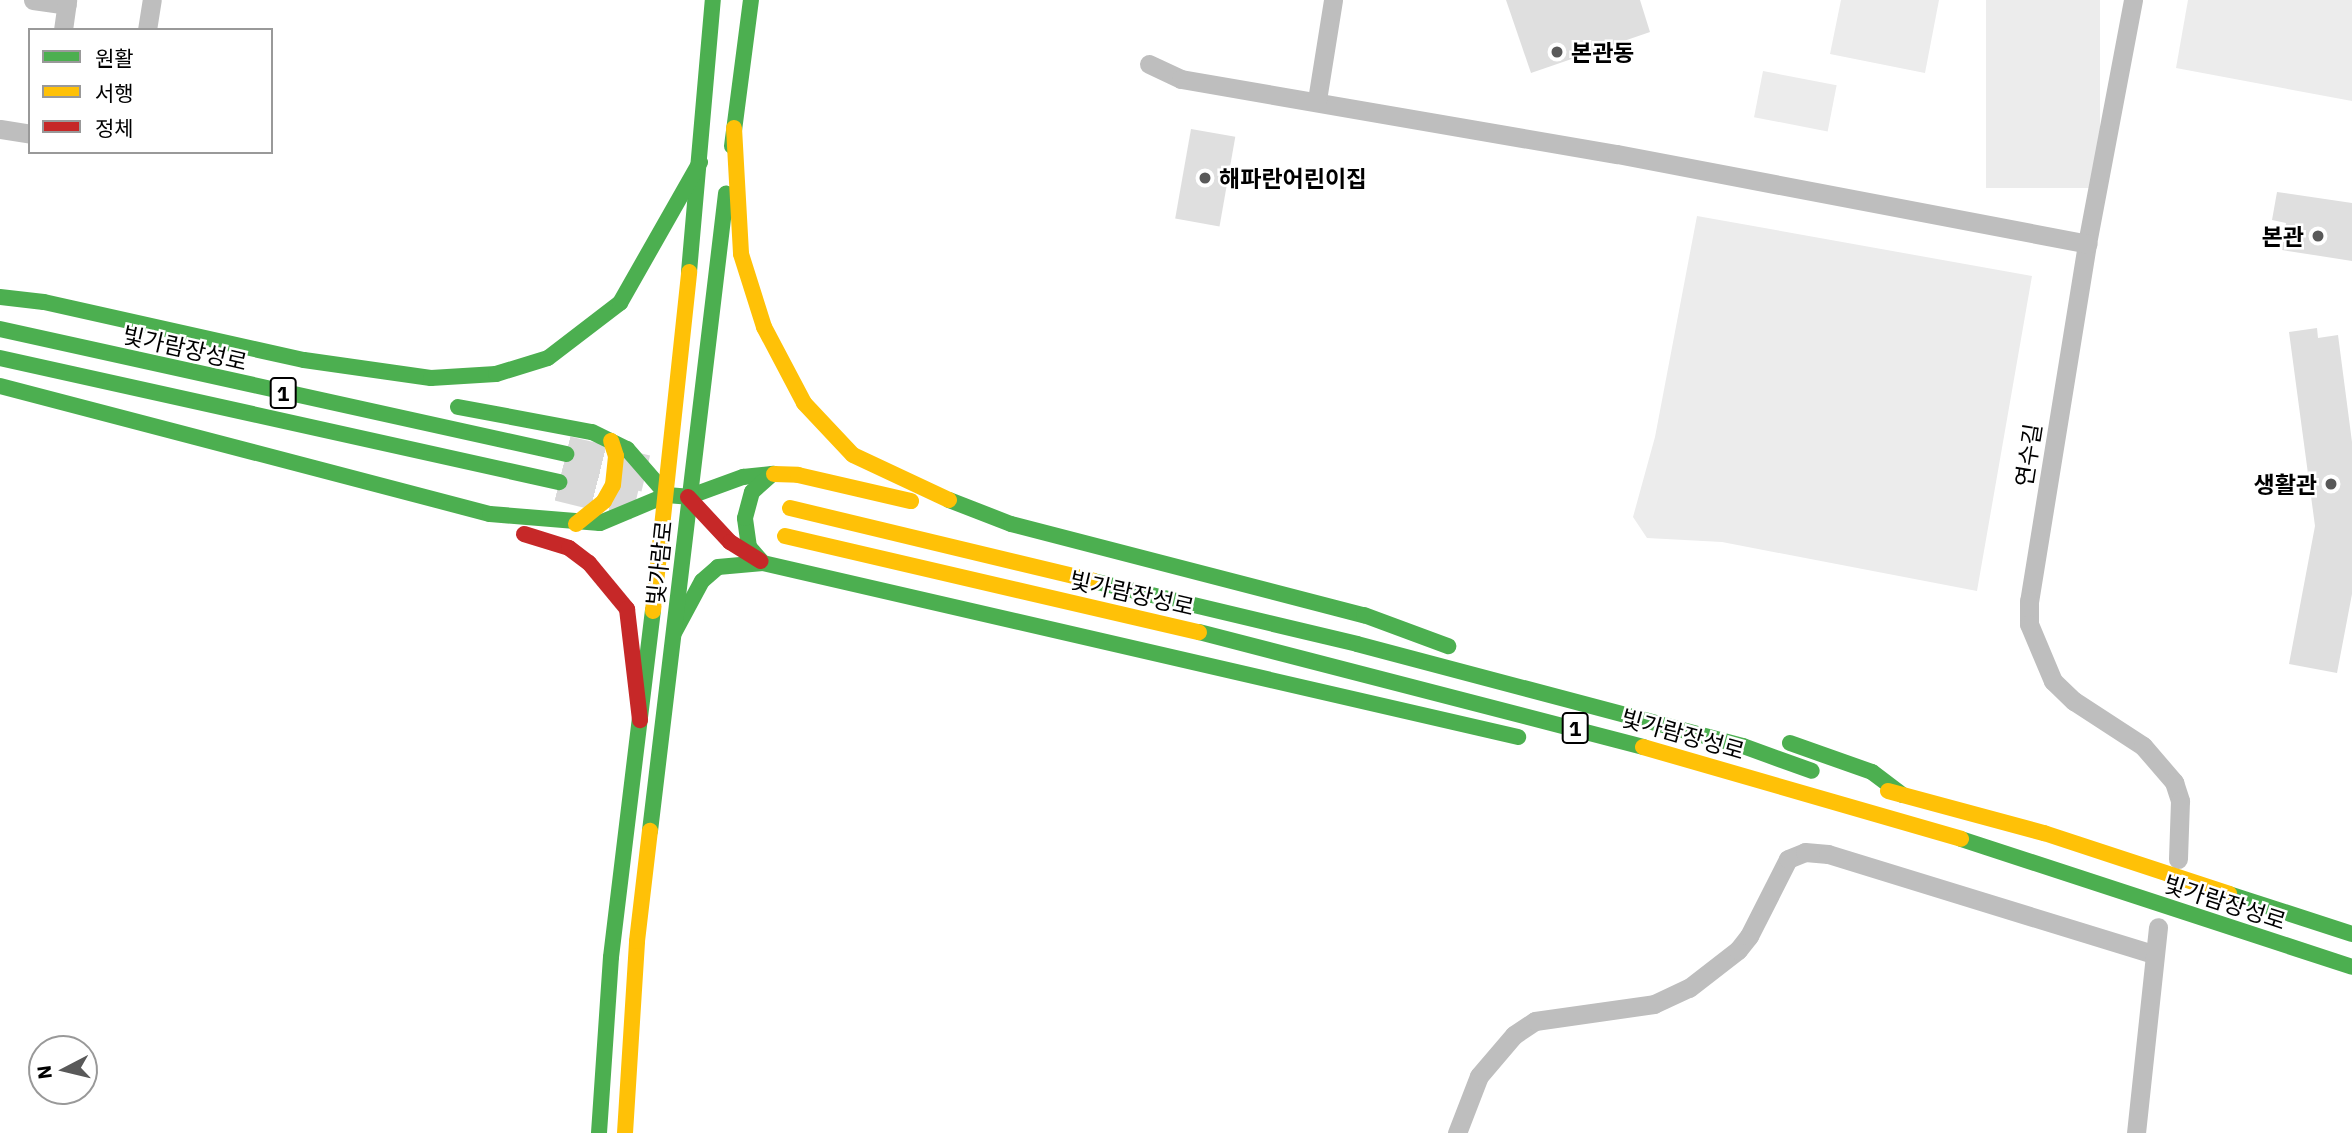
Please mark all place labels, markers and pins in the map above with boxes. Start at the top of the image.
place label: 본관동 [1571,38,1634,66]
marker: 본관동 [1549,44,1565,60]
place label: 해파란어린이집 [1219,164,1367,192]
marker: 해파란어린이집 [1197,170,1213,186]
place label: 본관 [2262,222,2304,250]
marker: 본관 [2310,228,2326,244]
place label: 생활관 [2254,470,2317,498]
marker: 생활관 [2323,476,2339,492]

